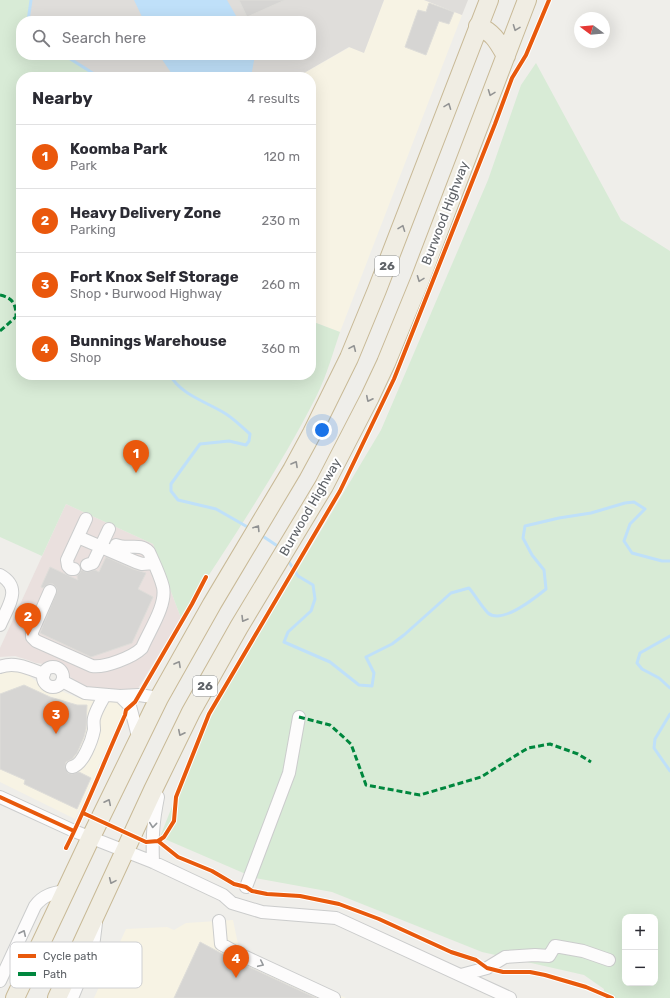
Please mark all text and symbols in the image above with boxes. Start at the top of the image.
north arrow [574,12,610,48]
search box [16,16,316,60]
one-way arrow [513,25,521,32]
icon: search [30,27,52,49]
text: Search here [62,29,146,47]
text: Nearby [32,88,93,108]
one-way arrow [488,89,496,96]
text: 4 results [247,91,300,106]
one-way arrow [443,103,451,110]
text: Koomba Park [70,140,168,158]
text: 1 [42,149,48,164]
text: 120 m [264,149,300,164]
text: Park [70,158,97,173]
street label: Burwood Highway [418,159,473,267]
text: Heavy Delivery Zone [70,204,221,222]
text: 2 [41,213,49,228]
text: 230 m [262,213,300,228]
text: Parking [70,222,116,237]
one-way arrow [397,224,405,231]
road number: 26 [375,256,399,276]
text: Fort Knox Self Storage [70,268,239,286]
one-way arrow [416,276,424,283]
text: 3 [41,277,49,292]
text: 260 m [262,277,300,292]
text: Shop · Burwood Highway [70,286,222,301]
text: Bunnings Warehouse [70,332,227,350]
text: 4 [41,341,49,356]
text: 360 m [261,341,300,356]
one-way arrow [348,345,356,353]
text: Shop [70,350,101,365]
one-way arrow [366,394,374,402]
your location [312,420,332,440]
pin: 1 [123,440,149,473]
street label: Burwood Highway [276,456,345,559]
one-way arrow [290,461,298,469]
one-way arrow [252,526,259,533]
pin: 2 [15,603,41,636]
one-way arrow [241,615,248,622]
one-way arrow [174,661,181,668]
road number: 26 [193,676,217,696]
pin: 3 [43,701,69,734]
one-way arrow [178,729,186,736]
one-way arrow [103,799,111,807]
one-way arrow [148,822,157,828]
one-way arrow [109,877,117,884]
map controls [622,914,658,986]
button: + [622,914,658,950]
one-way arrow [18,930,26,937]
legend [10,942,142,988]
pin: 4 [223,945,249,978]
text: Cycle path [43,950,97,963]
button: − [622,950,658,986]
one-way arrow [256,959,264,967]
text: Path [43,968,67,981]

